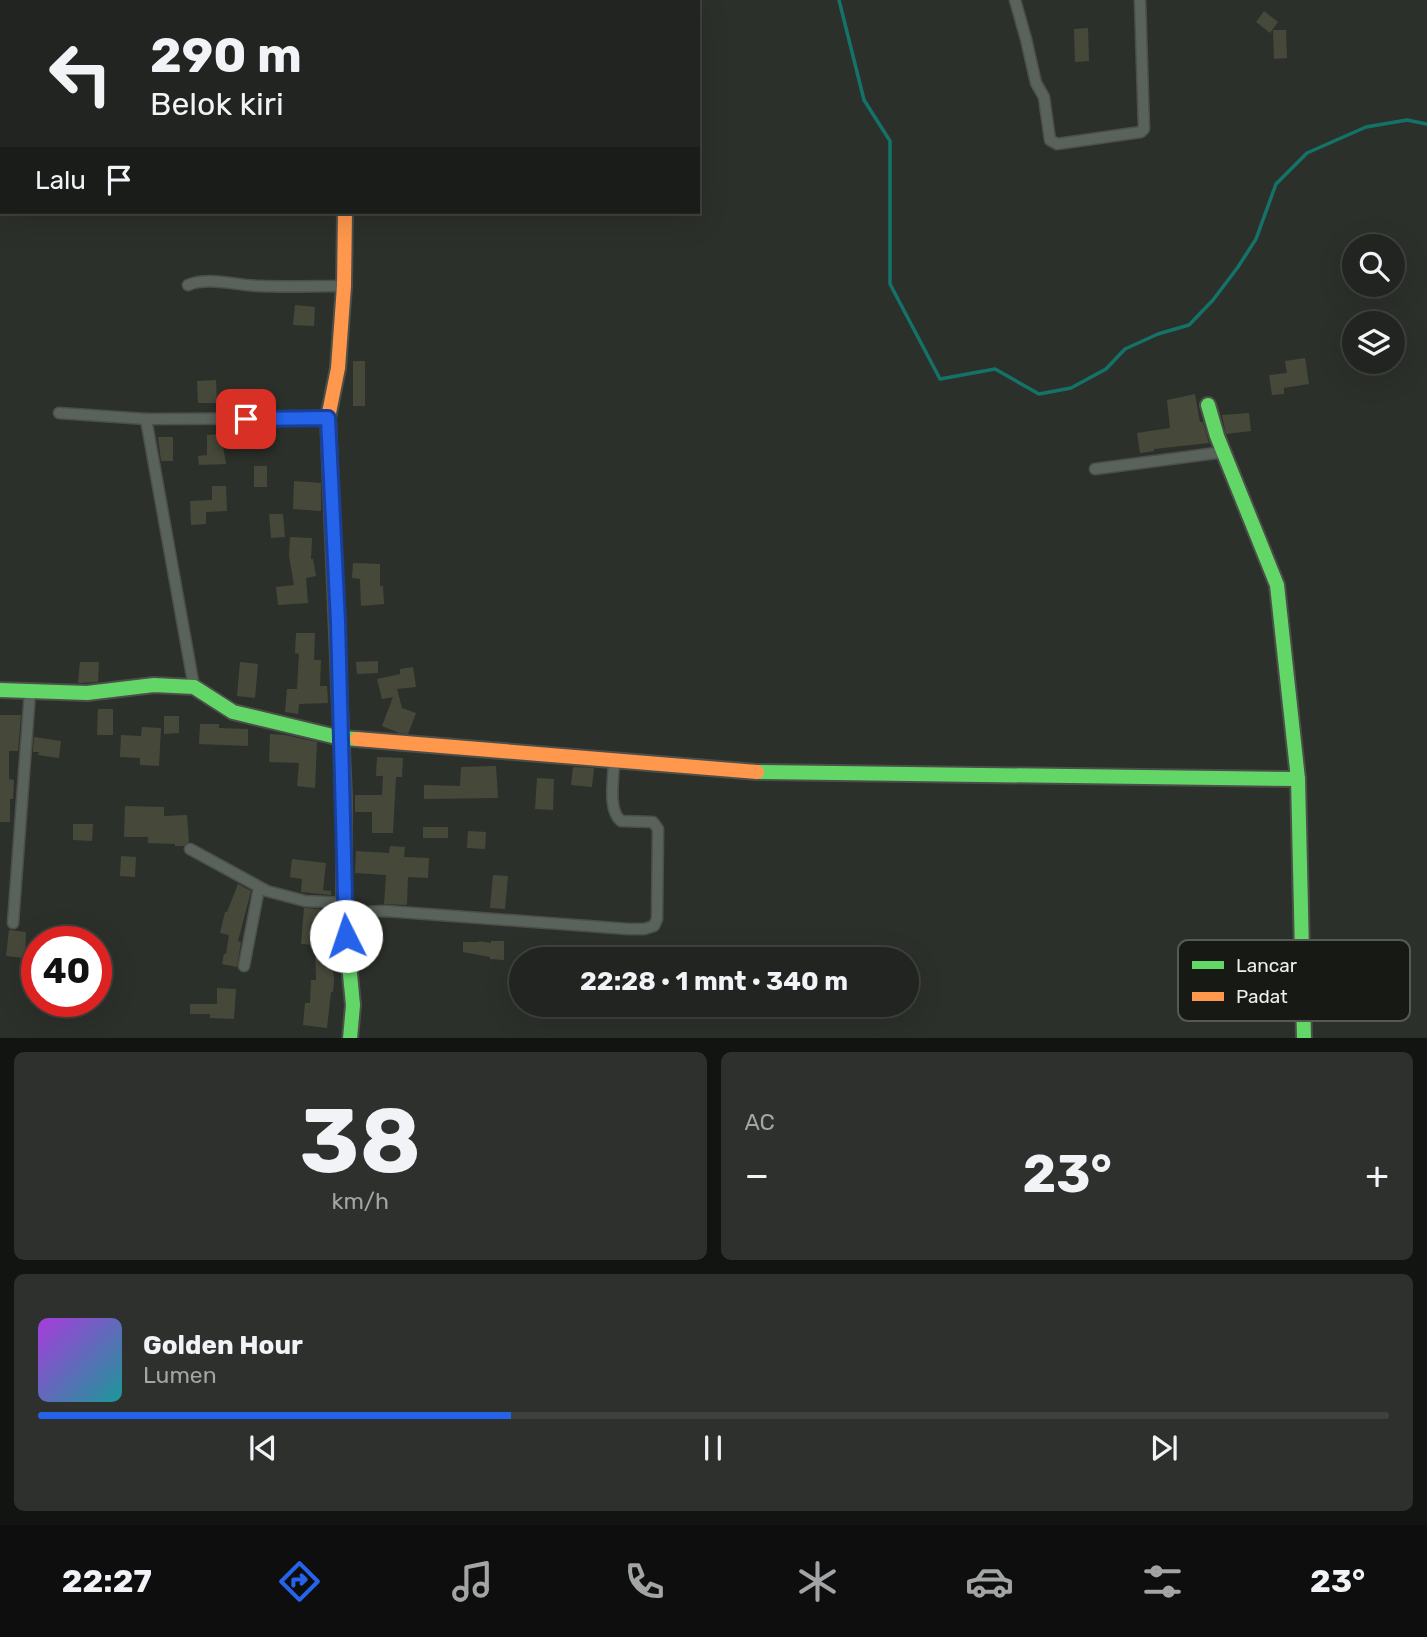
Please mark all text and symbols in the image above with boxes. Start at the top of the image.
text: 290 m [150,26,302,84]
icon: left [35,28,126,119]
text: Belok kiri [150,85,284,123]
icon: arrive [100,161,138,199]
text: Lalu [35,165,86,196]
map controls [1342,234,1405,374]
button: search [1342,234,1405,297]
button: layers [1342,311,1405,374]
pin [216,389,276,449]
icon: arrive [227,400,265,438]
position arrow [309,899,383,973]
speed limit sign: 40 [21,926,112,1017]
legend [1178,940,1410,1021]
text: Lancar [1236,954,1298,977]
text: 22:28 · 1 mnt · 340 m [580,966,848,997]
text: Padat [1236,985,1288,1008]
text: 38 [299,1087,421,1195]
text: AC [745,1108,775,1136]
text: 23° [1023,1143,1112,1205]
text: − [745,1152,769,1198]
text: + [1365,1152,1389,1198]
text: km/h [332,1187,389,1215]
text: Golden Hour [143,1330,303,1361]
text: Lumen [143,1361,217,1389]
icon: previous [244,1429,282,1467]
icon: pause [694,1429,732,1467]
icon: next [1145,1429,1183,1467]
icon: directions [275,1557,324,1606]
icon: music [448,1557,497,1606]
icon: phone [620,1557,669,1606]
icon: climate [793,1557,842,1606]
icon: car [965,1557,1014,1606]
icon: filters [1138,1557,1187,1606]
text: 22:27 [62,1562,152,1600]
text: 23° [1310,1562,1365,1600]

